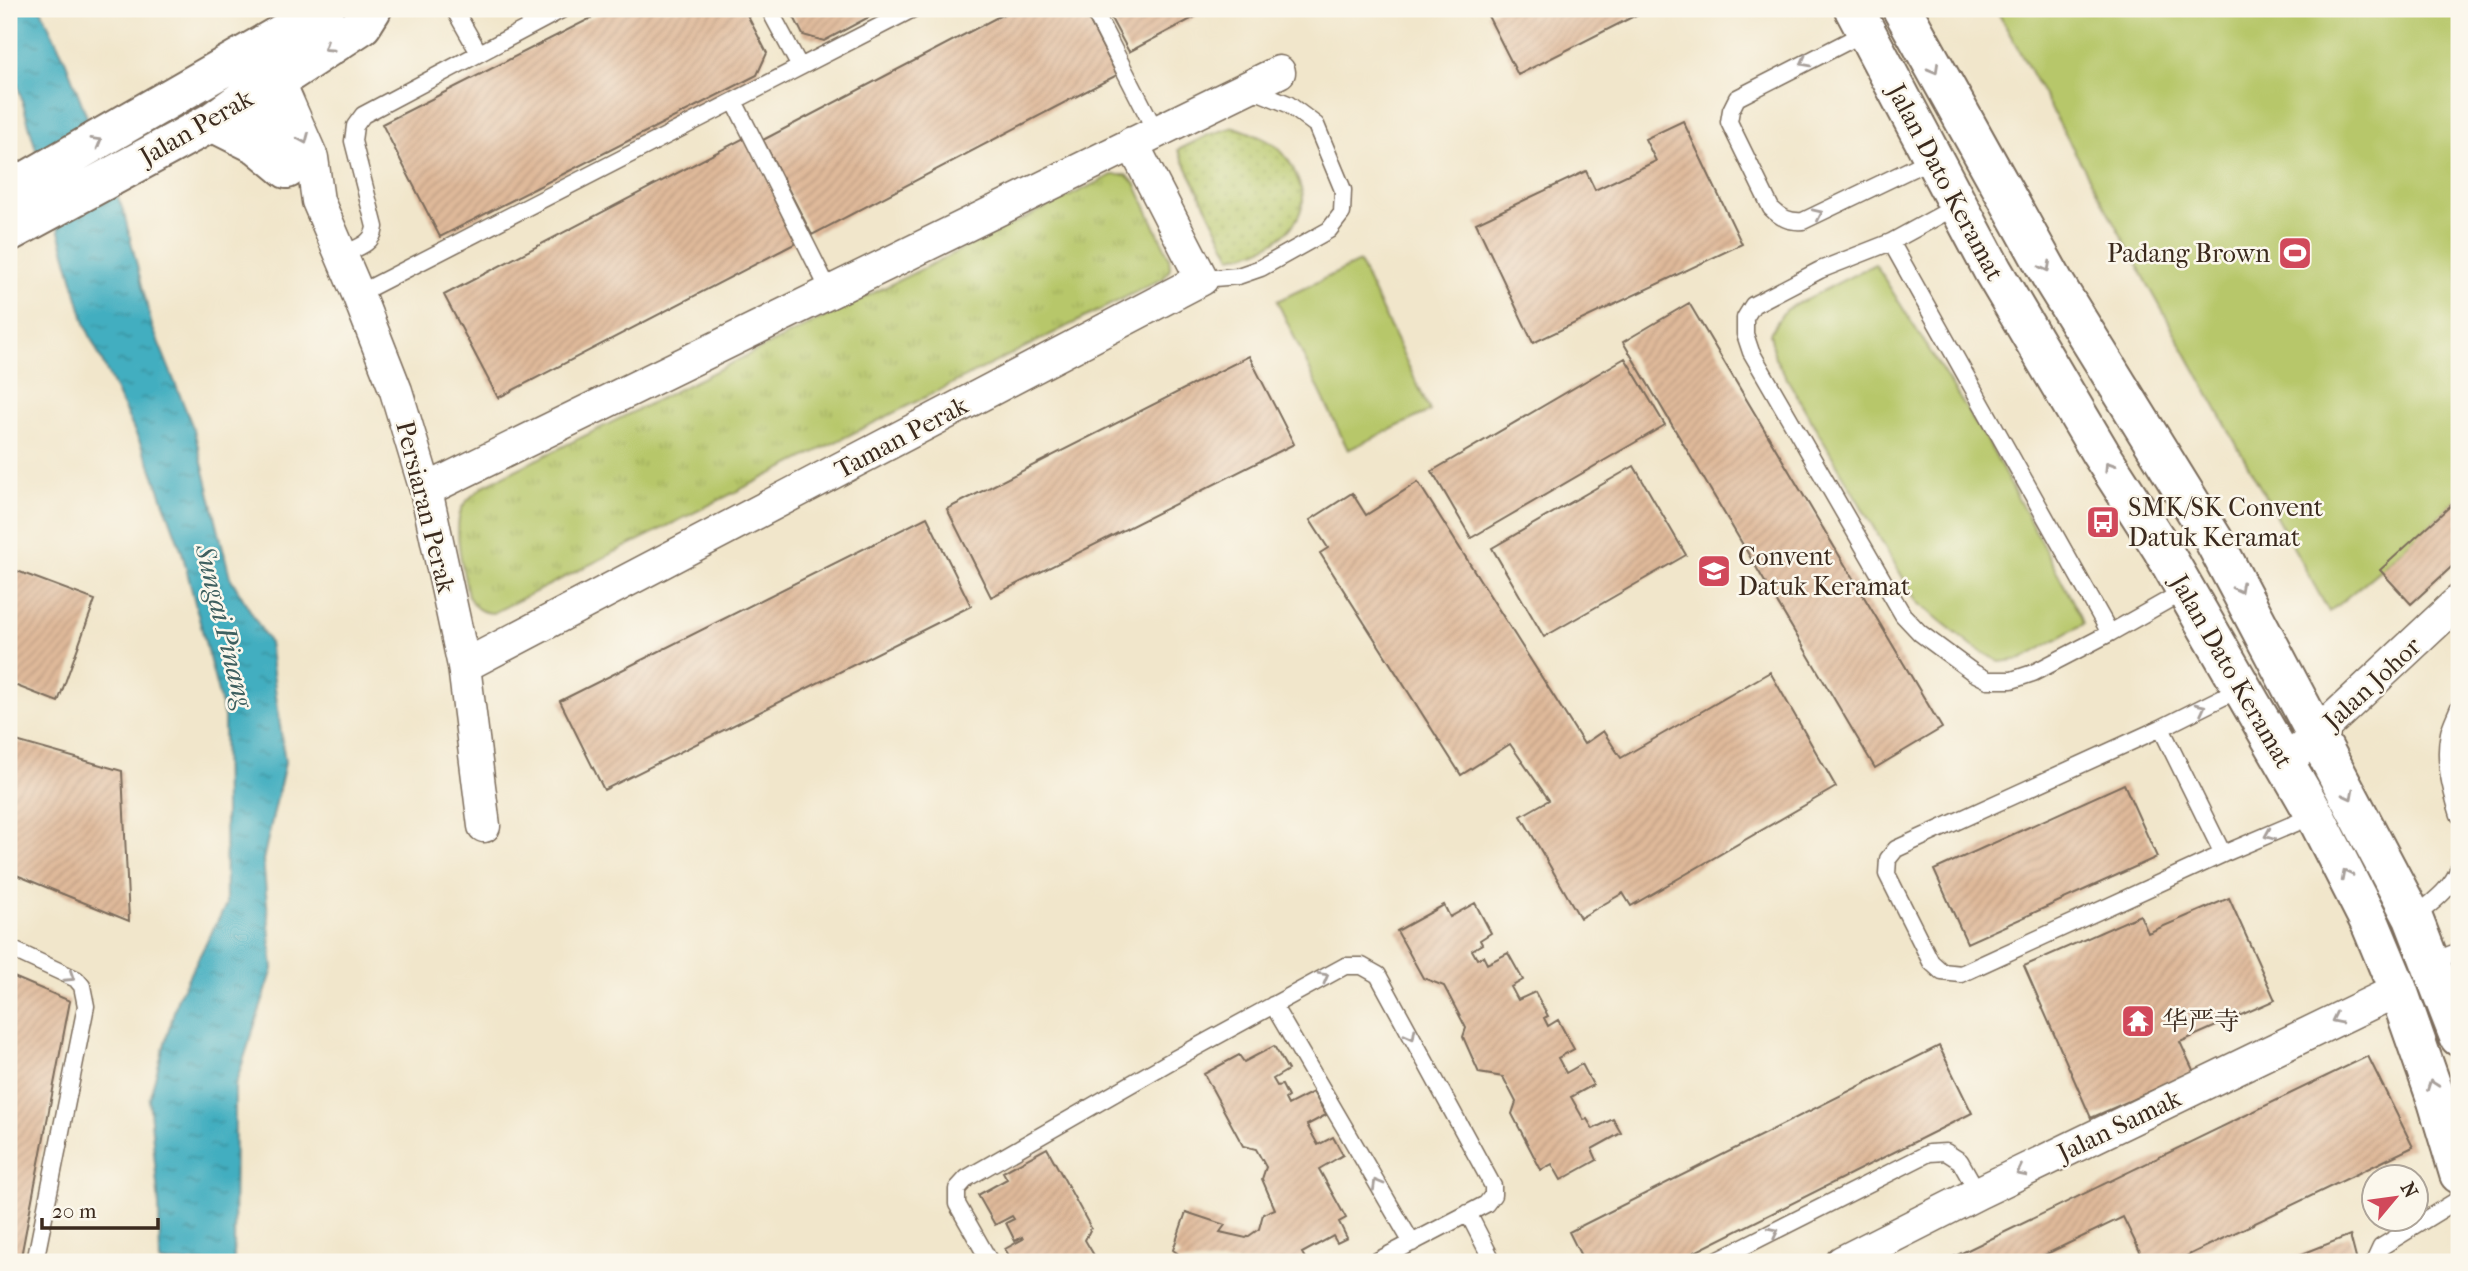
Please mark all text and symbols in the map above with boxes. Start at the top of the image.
one-way arrow [323,39,336,52]
one-way arrow [1800,54,1812,67]
one-way arrow [1926,62,1939,74]
street label: Jalan Dato Keramat [1880,77,2011,287]
street label: Jalan Perak [132,82,259,173]
one-way arrow [296,132,310,144]
one-way arrow [90,137,102,150]
one-way arrow [1811,208,1823,222]
sports icon: Padang Brown [2276,234,2314,272]
place label: Padang Brown [2107,238,2270,269]
one-way arrow [2038,260,2052,272]
street label: Taman Perak [829,389,974,485]
street label: Persiaran Perak [389,418,462,597]
one-way arrow [2105,461,2118,474]
place label: SMK/SK Convent Datuk Keramat [2128,492,2324,553]
bus stop icon: SMK/SK Convent Datuk Keramat [2084,503,2122,541]
water label: Sungai Pinang [188,540,261,712]
place label: Convent Datuk Keramat [1738,541,1911,602]
school or university icon: Convent Datuk Keramat [1695,552,1733,590]
street label: Jalan Dato Keramat [2163,567,2300,774]
one-way arrow [2231,581,2244,593]
street label: Jalan Johor [2316,630,2427,738]
one-way arrow [2194,702,2206,716]
one-way arrow [2340,788,2354,800]
one-way arrow [2263,827,2276,841]
one-way arrow [2340,870,2354,882]
one-way arrow [62,969,75,981]
one-way arrow [1317,972,1330,985]
temple icon: 华严寺 [2119,1002,2157,1040]
place label: 华严寺 [2162,1006,2240,1037]
one-way arrow [2331,1011,2343,1025]
one-way arrow [1403,1027,1416,1040]
one-way arrow [2426,1080,2440,1092]
street label: Jalan Samak [2051,1082,2187,1170]
north arrow [2360,1162,2430,1232]
one-way arrow [2016,1164,2028,1178]
one-way arrow [1372,1179,1385,1191]
text: N [2396,1179,2422,1202]
scale bar [42,1187,158,1231]
text: 20 m [52,1199,97,1223]
one-way arrow [1767,1226,1779,1240]

